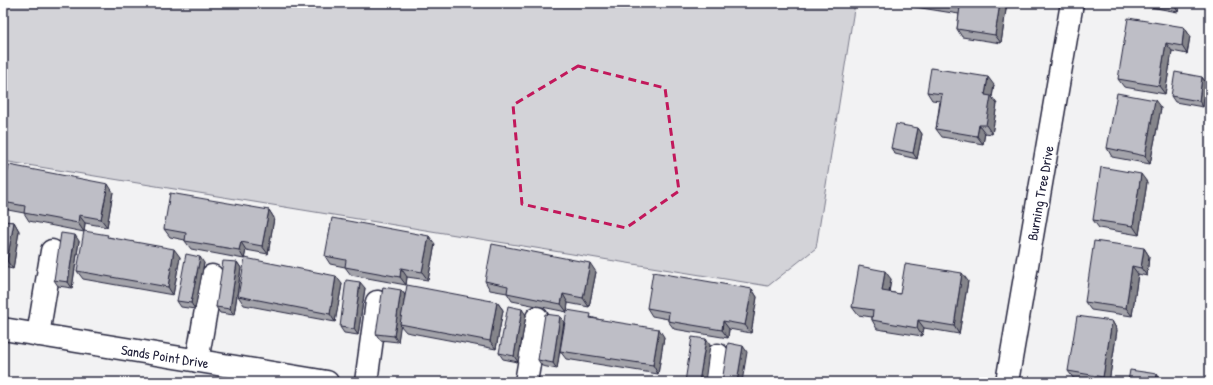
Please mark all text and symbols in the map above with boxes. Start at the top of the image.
street label: Burning Tree Drive [1022,144,1059,242]
street label: Sands Point Drive [120,340,211,372]

